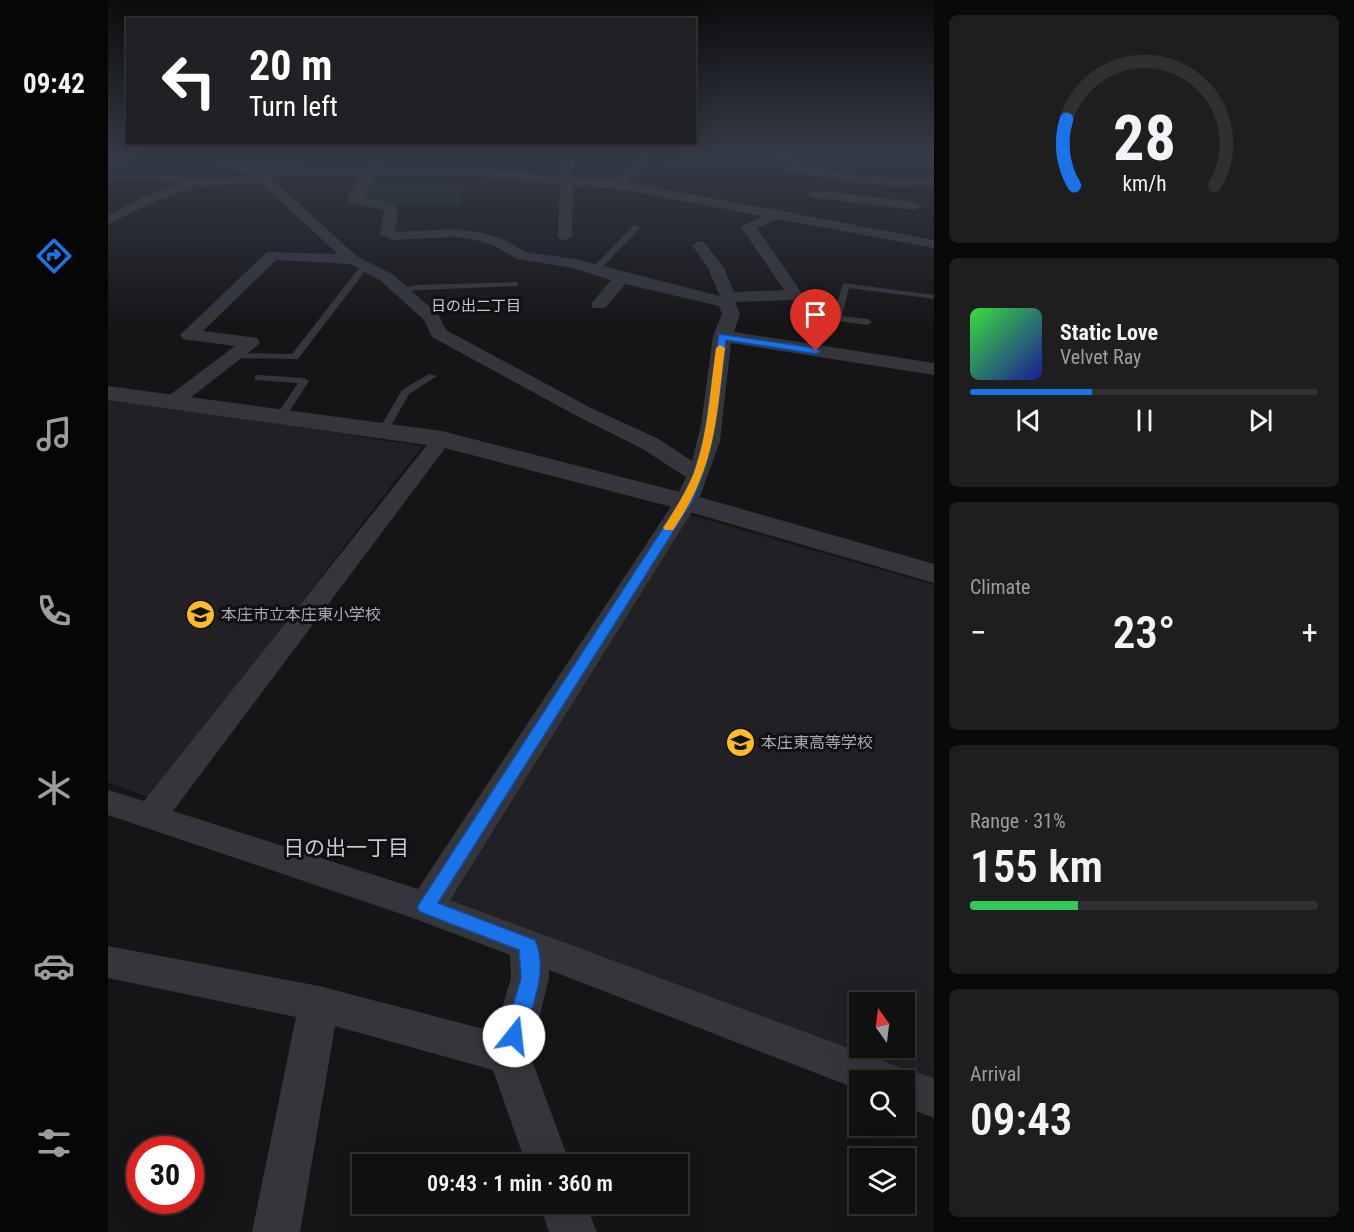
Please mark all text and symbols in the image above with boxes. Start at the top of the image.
text: 20 m [249,41,332,90]
icon: left [150,42,228,120]
text: 09:42 [23,68,85,100]
text: Turn left [249,91,338,123]
text: 28 [1112,102,1176,175]
text: km/h [1122,172,1166,197]
icon: directions [33,235,75,277]
pin [790,289,841,351]
district label: 日の出二丁目 [431,297,521,315]
icon: arrive [799,298,832,331]
text: Static Love [1060,320,1158,345]
text: Velvet Ray [1060,345,1141,369]
icon: previous [1012,404,1045,437]
icon: pause [1128,404,1161,437]
icon: next [1244,404,1277,437]
icon: music [33,413,75,455]
text: Climate [970,575,1030,599]
icon: phone [33,590,75,632]
school or university icon: 本庄市立本庄東小学校 [184,598,216,630]
place label: 本庄市立本庄東小学校 [221,605,381,624]
text: 23° [1113,606,1175,659]
text: − [970,613,987,652]
text: + [1302,613,1318,652]
school or university icon: 本庄東高等学校 [724,726,756,758]
place label: 本庄東高等学校 [761,733,873,752]
icon: climate [33,767,75,809]
text: Range · 31% [970,809,1066,833]
district label: 日の出一丁目 [283,836,409,860]
text: 155 km [970,840,1103,893]
icon: car [33,945,75,987]
north arrow [849,992,915,1058]
map controls [849,992,915,1214]
position arrow [482,1004,546,1068]
text: Arrival [970,1062,1021,1086]
button: search [849,1070,915,1136]
text: 09:43 [970,1093,1072,1146]
icon: filters [33,1122,75,1164]
speed limit sign: 30 [126,1136,204,1214]
button: layers [849,1148,915,1214]
text: 09:43 · 1 min · 360 m [427,1171,613,1196]

